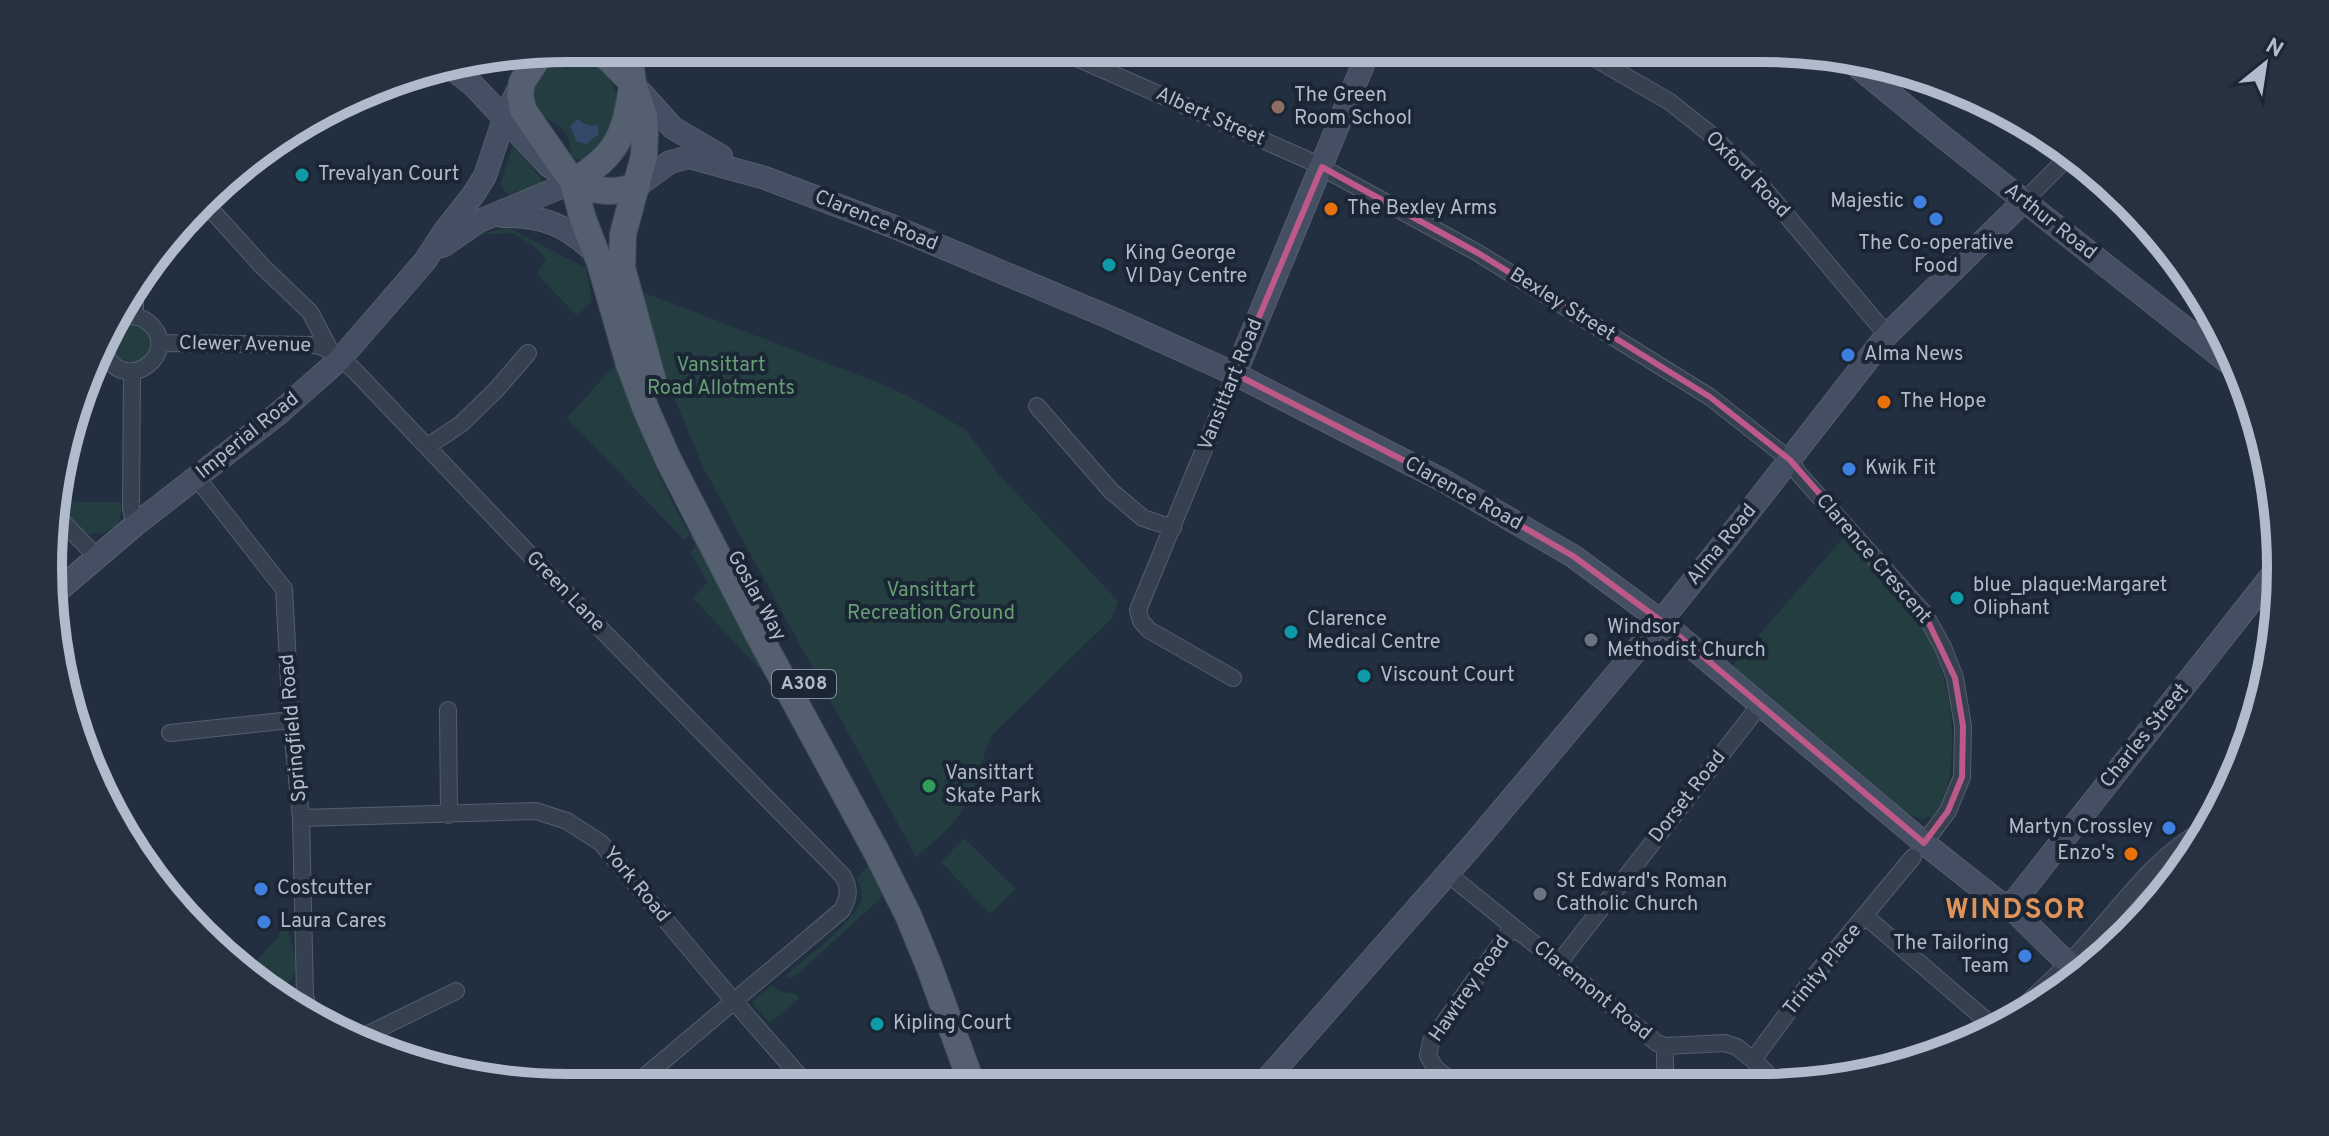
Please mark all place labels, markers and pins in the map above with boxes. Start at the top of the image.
place label: The Green Room School [1294,83,1412,132]
marker: The Green Room School [1269,98,1287,116]
place label: Trevalyan Court [318,162,459,188]
marker: Trevalyan Court [293,166,311,184]
place label: Majestic [1830,189,1904,215]
marker: Majestic [1911,193,1929,211]
place label: The Bexley Arms [1347,196,1497,222]
marker: The Bexley Arms [1322,200,1340,218]
marker: The Co-operative Food [1927,210,1945,228]
place label: The Co-operative Food [1858,231,2014,280]
place label: King George VI Day Centre [1125,241,1247,290]
marker: King George VI Day Centre [1100,256,1118,274]
place label: Alma News [1864,342,1963,368]
marker: Alma News [1839,346,1857,364]
place label: The Hope [1900,389,1986,415]
marker: The Hope [1875,393,1893,411]
place label: Kwik Fit [1865,456,1936,482]
marker: Kwik Fit [1840,460,1858,478]
place label: blue_plaque:Margaret Oliphant [1973,573,2167,622]
marker: blue_plaque:Margaret Oliphant [1948,589,1966,607]
place label: Clarence Medical Centre [1307,607,1441,656]
place label: Windsor Methodist Church [1607,615,1766,664]
marker: Clarence Medical Centre [1282,623,1300,641]
marker: Windsor Methodist Church [1582,631,1600,649]
place label: Viscount Court [1380,663,1514,689]
marker: Viscount Court [1355,667,1373,685]
place label: Vansittart Skate Park [945,761,1041,810]
marker: Vansittart Skate Park [920,777,938,795]
place label: Martyn Crossley [2009,815,2153,841]
marker: Martyn Crossley [2160,819,2178,837]
place label: Enzo's [2057,841,2115,867]
marker: Enzo's [2122,845,2140,863]
place label: St Edward's Roman Catholic Church [1556,869,1727,918]
place label: Costcutter [277,876,372,902]
marker: Costcutter [252,880,270,898]
marker: St Edward's Roman Catholic Church [1531,885,1549,903]
place label: Laura Cares [280,909,387,935]
marker: Laura Cares [255,913,273,931]
place label: The Tailoring Team [1893,931,2009,980]
marker: The Tailoring Team [2016,947,2034,965]
place label: Kipling Court [893,1011,1012,1037]
marker: Kipling Court [868,1015,886,1033]

